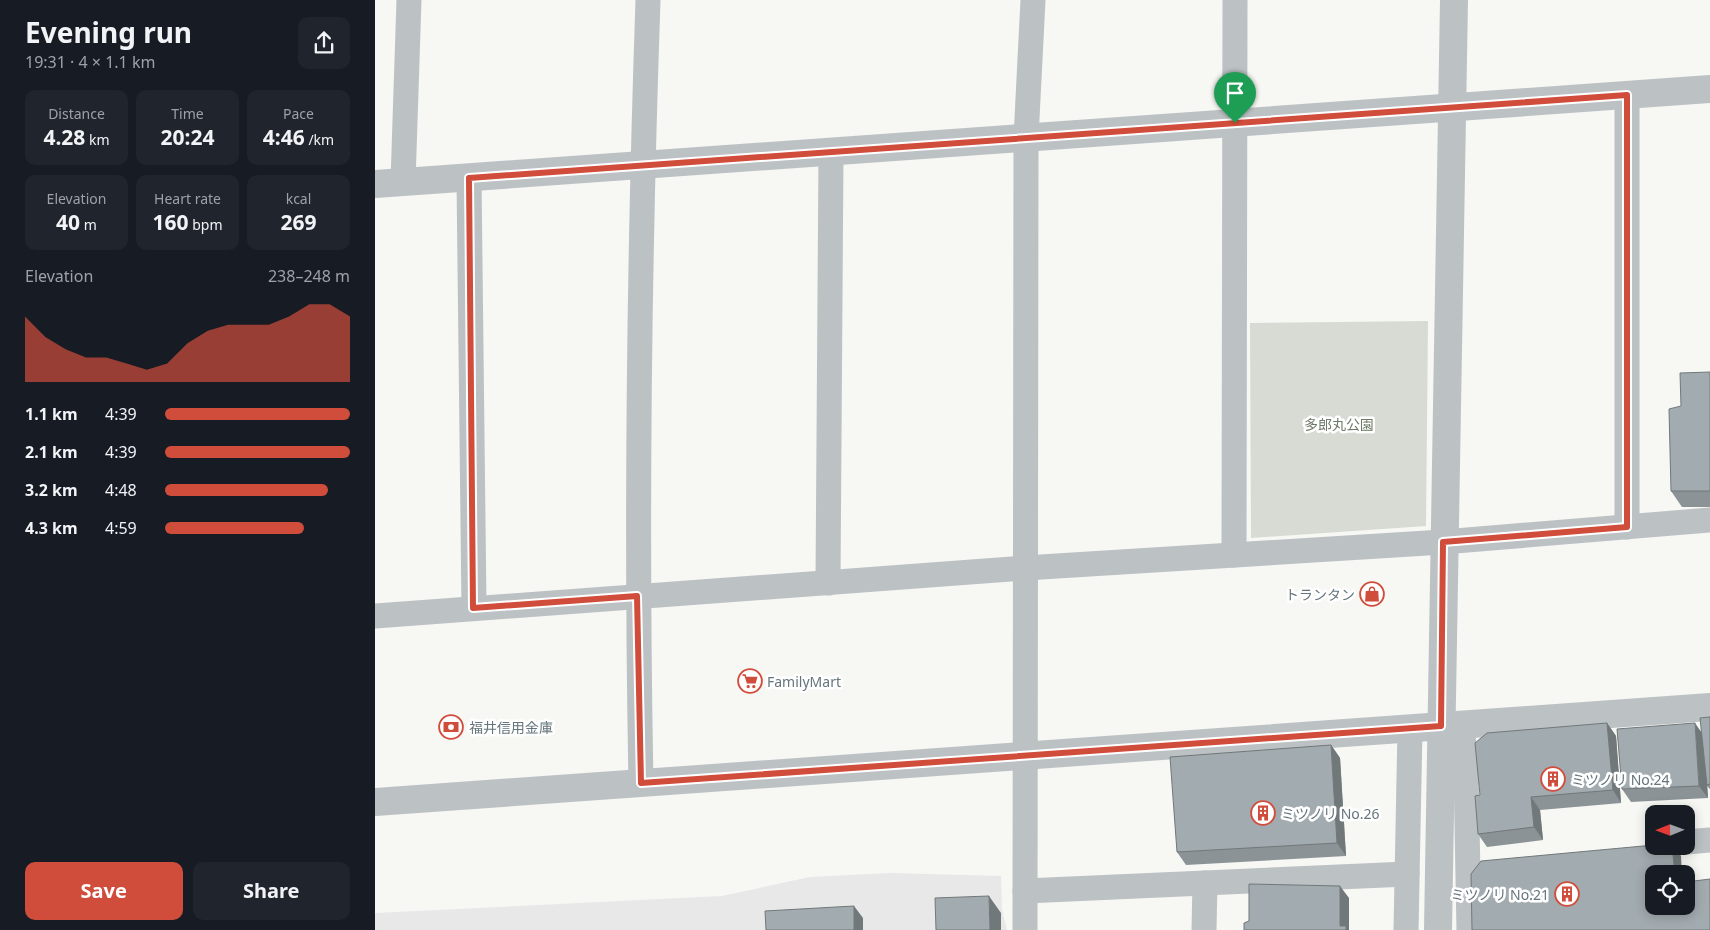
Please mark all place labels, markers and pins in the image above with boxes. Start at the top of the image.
pin [1214,72,1256,123]
shop icon: トランタン [1359,581,1385,607]
place label: トランタン [1285,585,1355,604]
supermarket icon: FamilyMart [737,668,763,694]
place label: FamilyMart [767,672,841,691]
bank icon: 福井信用金庫 [438,714,464,740]
place label: 福井信用金庫 [469,718,553,737]
building icon: ミツノリ No.24 [1540,766,1566,792]
place label: ミツノリ No.24 [1571,770,1670,789]
building icon: ミツノリ No.26 [1250,800,1276,826]
place label: ミツノリ No.26 [1281,804,1380,823]
building icon: ミツノリ No.21 [1554,881,1580,907]
place label: ミツノリ No.21 [1450,885,1549,904]

